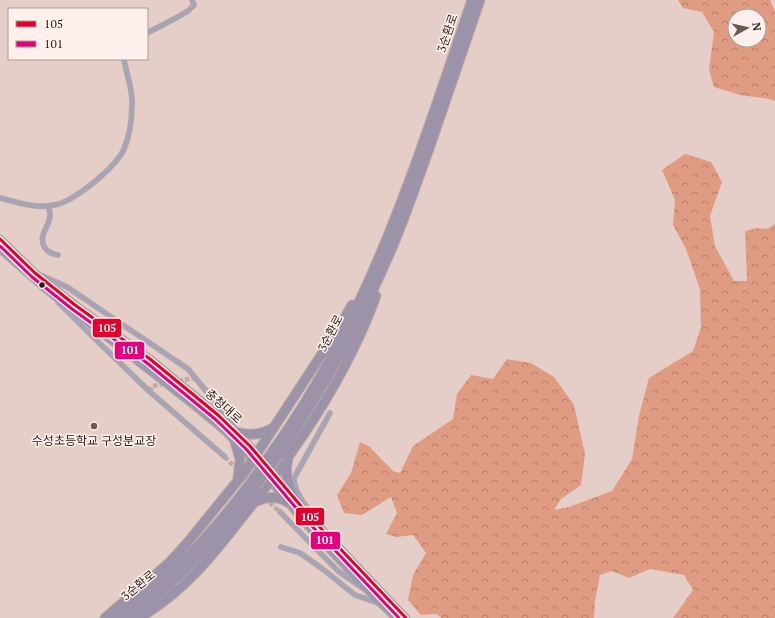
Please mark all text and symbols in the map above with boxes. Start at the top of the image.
legend [8,8,148,60]
north arrow [727,8,767,48]
street label: 3순환로 [433,12,461,54]
text: 105 [44,16,63,31]
text: N [749,22,765,32]
text: 101 [44,36,63,51]
unlabelled marker [37,280,47,290]
street label: 3순환로 [314,312,346,354]
line badge: 105 [92,318,122,338]
text: 105 [98,321,116,335]
line badge: 101 [114,341,145,360]
text: 101 [121,343,139,357]
street label: 충청대로 [203,386,245,426]
marker: 수성초등학교 구성분교장 [89,421,99,431]
place label: 수성초등학교 구성분교장 [32,433,156,448]
line badge: 105 [295,507,325,526]
text: 105 [301,510,319,524]
line badge: 101 [310,531,341,550]
text: 101 [316,533,334,547]
street label: 3순환로 [118,567,158,603]

